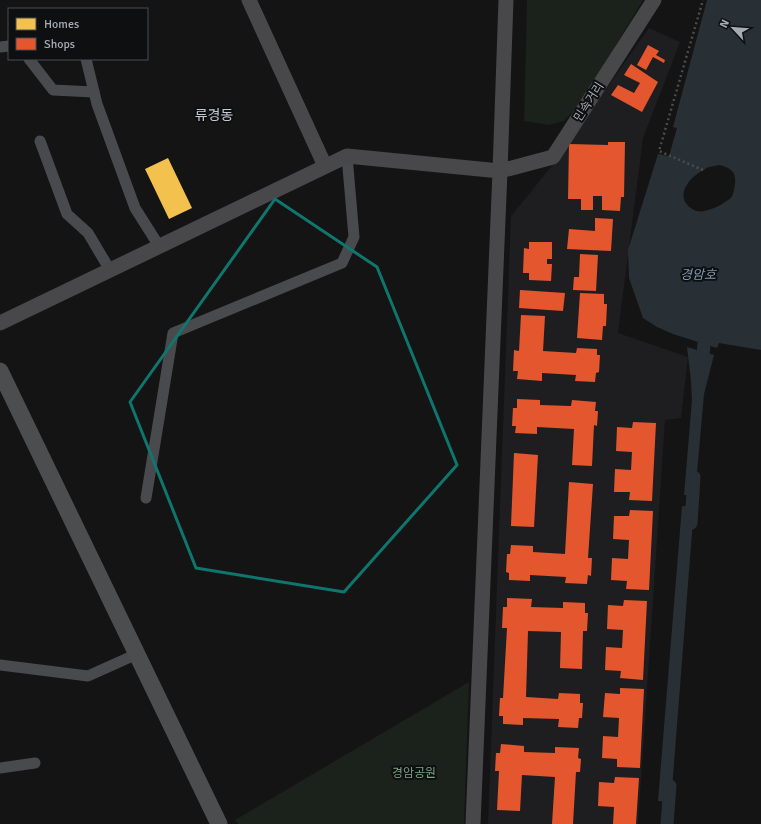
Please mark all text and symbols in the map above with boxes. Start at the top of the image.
legend [8,8,148,60]
north arrow [713,8,753,48]
text: Homes [44,17,79,32]
text: N [717,18,732,30]
text: Shops [44,37,75,52]
street label: 민속거리 [571,79,607,125]
district label: 류경동 [195,107,233,124]
water label: 경암호 [680,267,717,283]
park label: 경암공원 [392,766,436,781]

